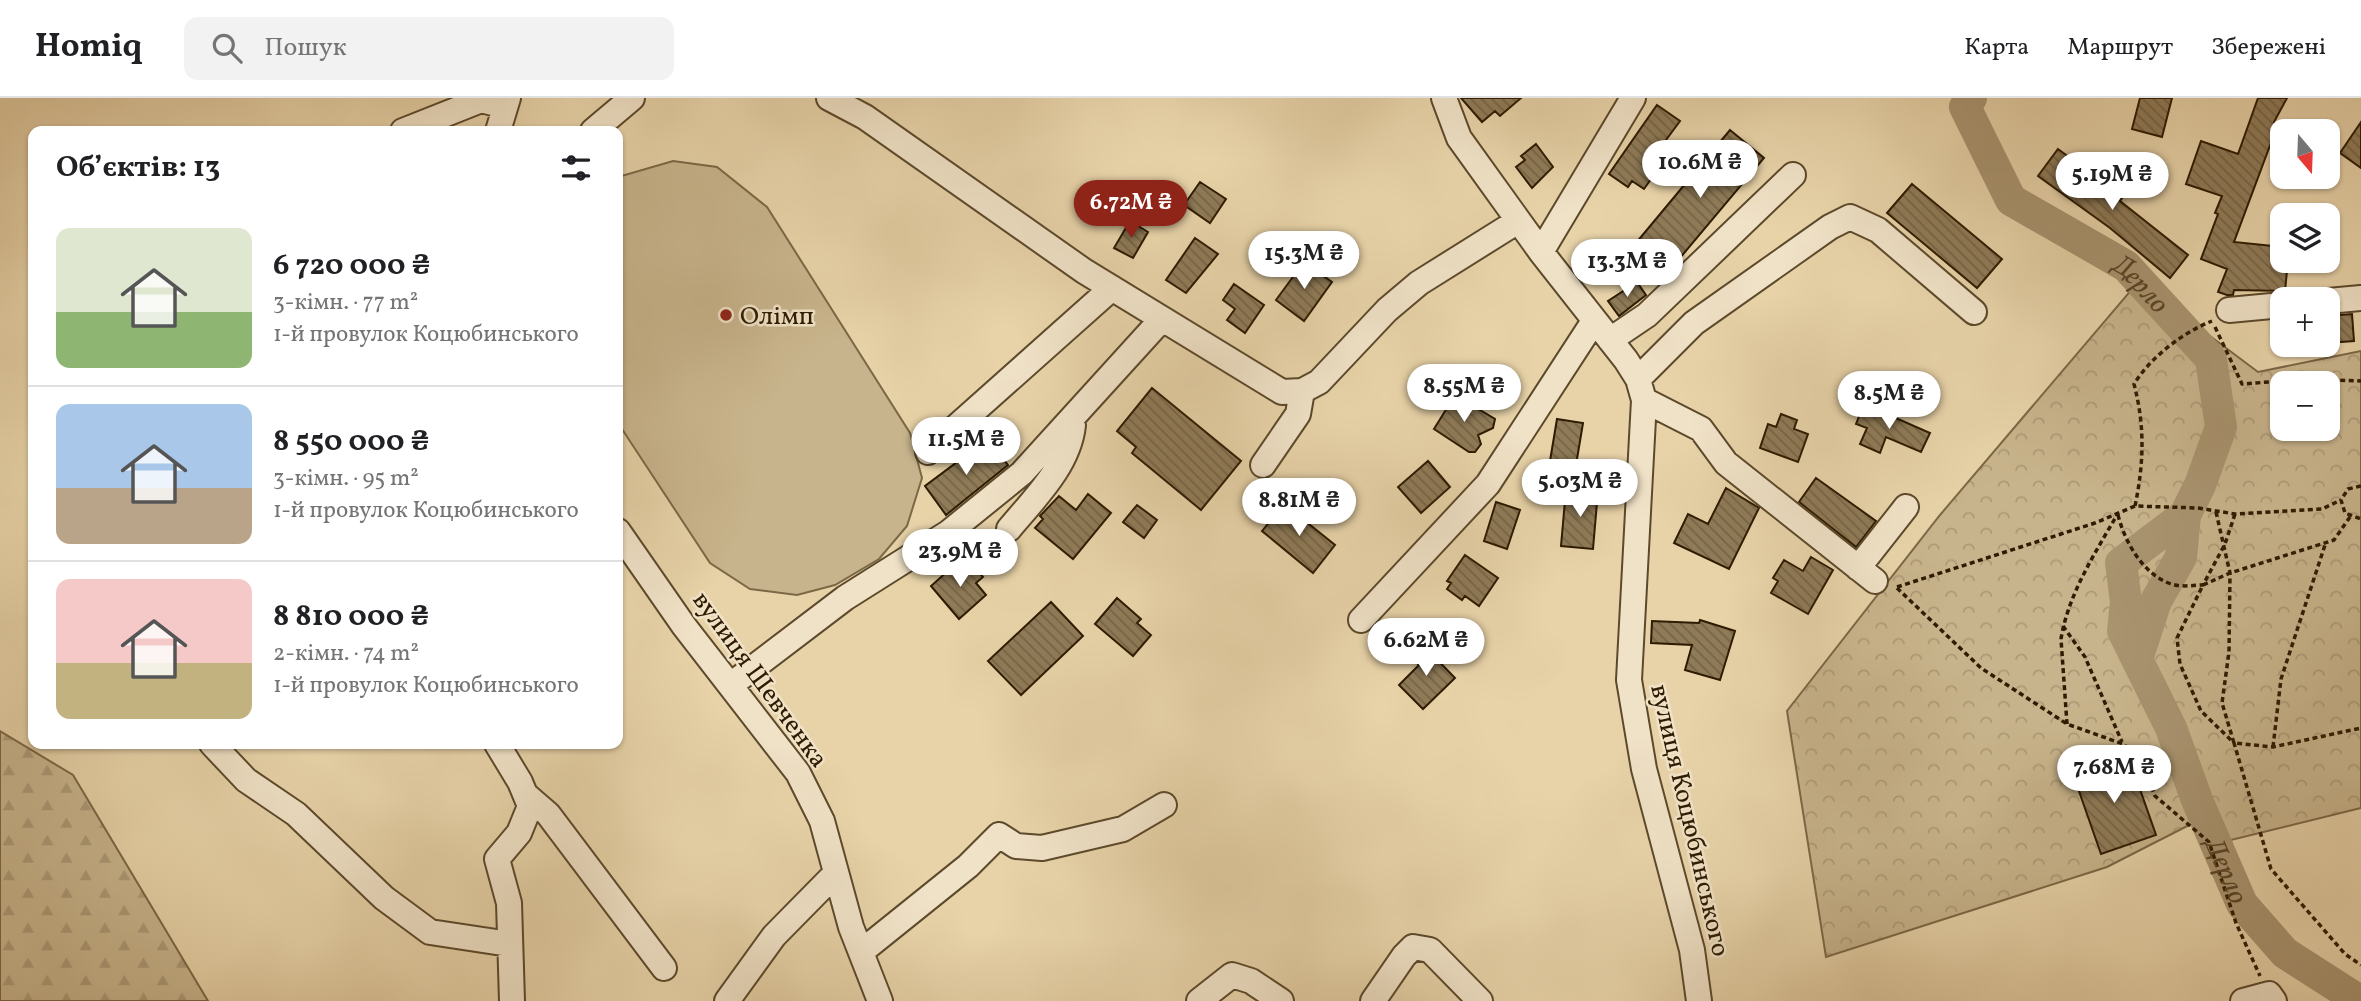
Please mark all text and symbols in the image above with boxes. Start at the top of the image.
search box [184,17,674,80]
text: Homiq [35,25,142,71]
icon: search [208,29,246,67]
text: Пошук [264,30,347,66]
text: Карта [1964,31,2029,65]
text: Маршрут [2067,31,2173,65]
text: Збережені [2211,31,2326,65]
north arrow [2270,119,2340,189]
map controls [2270,119,2340,441]
pin: 10.6M ₴ [1635,140,1765,200]
text: Об’єктів: 13 [56,147,220,189]
text: 10.6M ₴ [1658,147,1742,179]
icon: filters [557,149,595,187]
pin: 5.19M ₴ [2047,152,2177,212]
text: 5.19M ₴ [2072,159,2152,191]
pin: 6.72M ₴ [1066,180,1196,240]
text: 6.72M ₴ [1090,187,1172,219]
button: layers [2270,203,2340,273]
pin: 15.3M ₴ [1239,232,1369,291]
text: 15.3M ₴ [1264,238,1344,270]
pin: 13.3M ₴ [1562,240,1692,299]
text: 6 720 000 ₴ [273,245,430,287]
water label: Дерло [2103,245,2177,323]
text: 13.3M ₴ [1587,246,1667,278]
icon: home [112,256,196,340]
text: 3-кімн. · 77 m² [273,287,418,319]
button: + [2270,287,2340,357]
place label: Олімп [740,299,814,335]
marker: Олімп [718,307,734,323]
text: 1-й провулок Коцюбинського [273,319,579,351]
pin: 8.55M ₴ [1399,364,1529,424]
text: 8.55M ₴ [1423,371,1505,403]
button: − [2270,371,2340,441]
pin: 8.5M ₴ [1832,372,1946,431]
text: 8.5M ₴ [1854,378,1924,410]
pin: 11.5M ₴ [901,418,1031,477]
text: 8 550 000 ₴ [273,421,429,463]
text: 11.5M ₴ [927,424,1005,456]
icon: home [112,432,196,516]
pin: 5.03M ₴ [1515,460,1645,519]
text: 3-кімн. · 95 m² [273,463,419,495]
text: 5.03M ₴ [1538,466,1622,498]
pin: 8.81M ₴ [1234,478,1364,538]
text: 8.81M ₴ [1258,485,1340,517]
text: 1-й провулок Коцюбинського [273,495,579,527]
pin: 23.9M ₴ [895,530,1025,589]
text: 23.9M ₴ [918,536,1002,568]
street label: вулиця Шевченка [683,585,836,776]
text: 8 810 000 ₴ [273,596,429,638]
icon: home [112,607,196,691]
pin: 6.62M ₴ [1361,618,1491,678]
text: 6.62M ₴ [1384,625,1469,657]
text: 2-кімн. · 74 m² [273,638,419,670]
text: 1-й провулок Коцюбинського [273,670,579,702]
street label: вулиця Коцюбинського [1640,681,1738,960]
pin: 7.68M ₴ [2049,746,2179,805]
text: 7.68M ₴ [2073,752,2155,784]
water label: Дерло [2193,830,2257,911]

